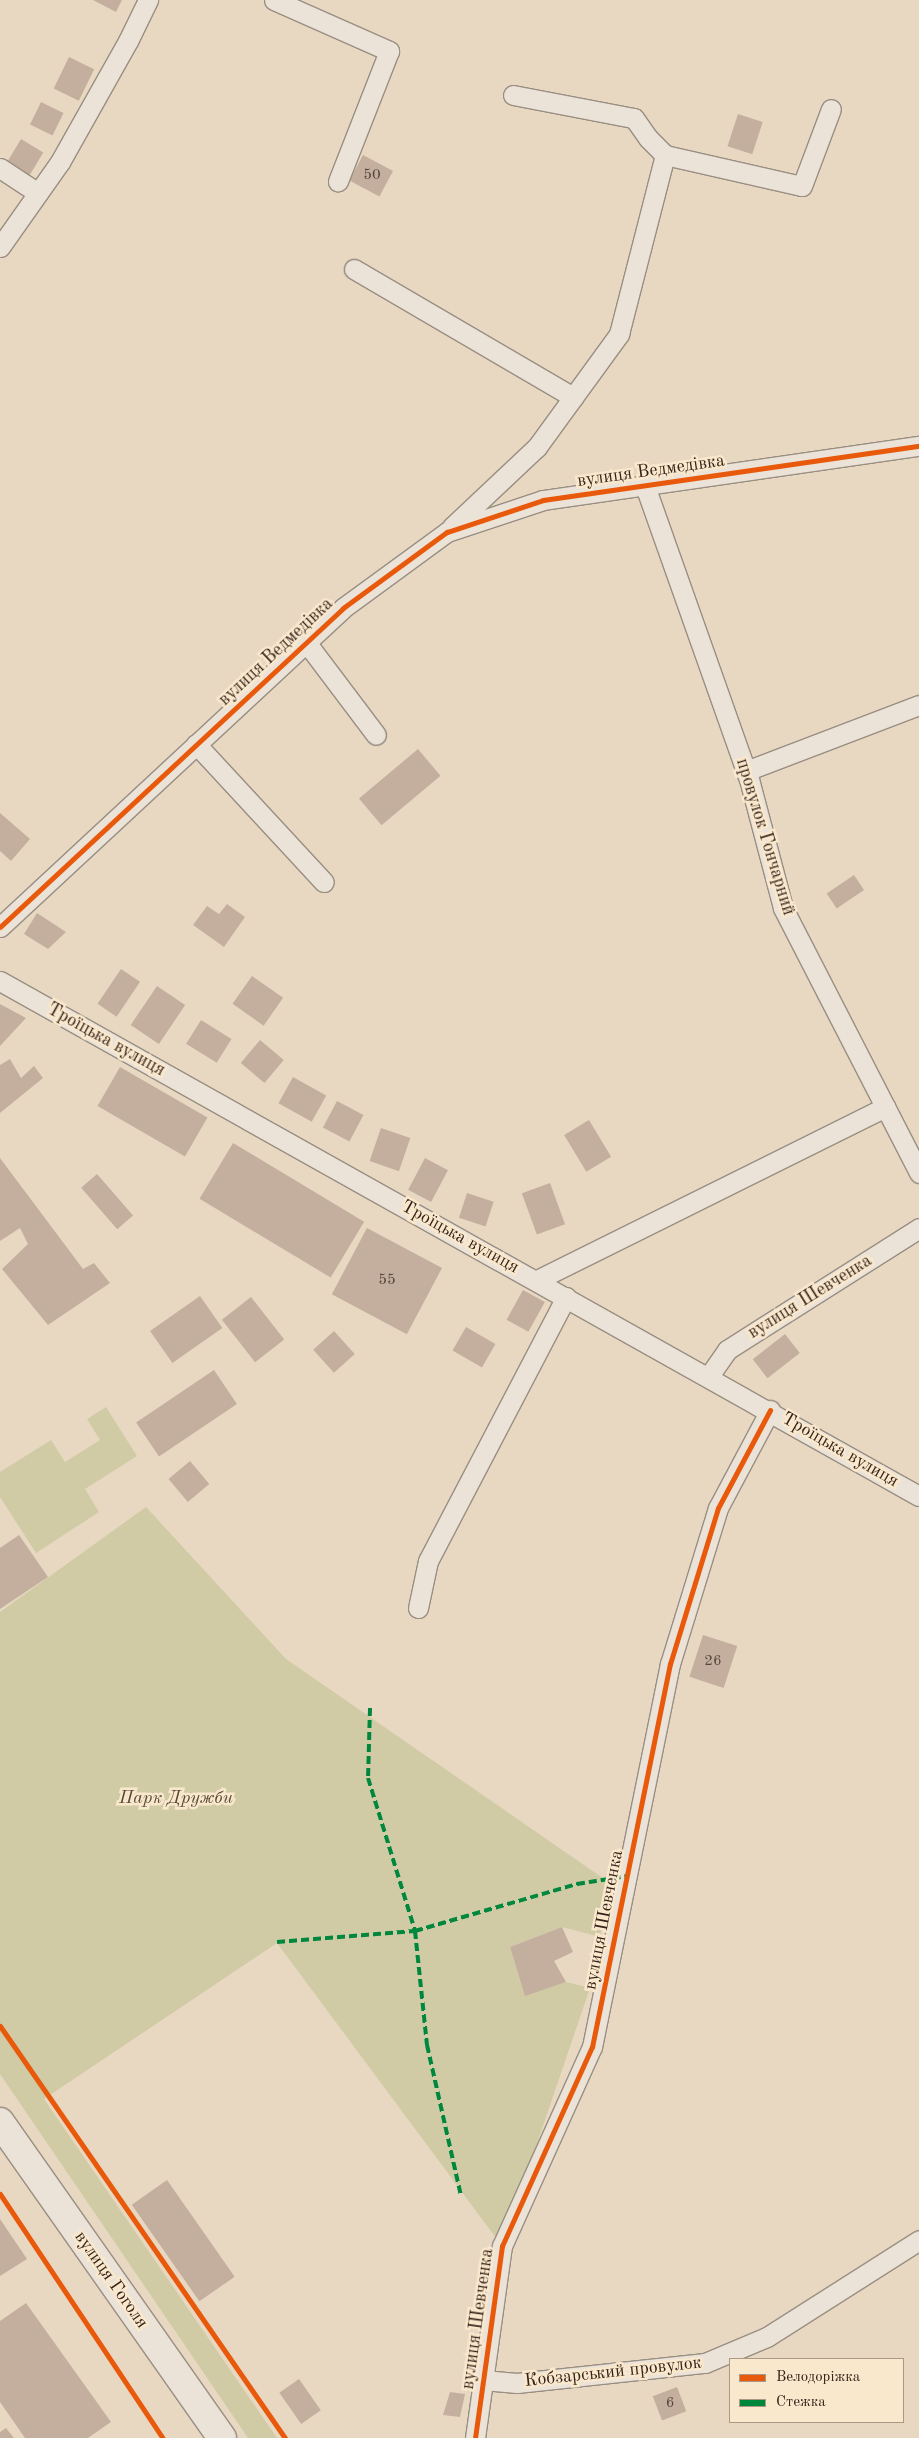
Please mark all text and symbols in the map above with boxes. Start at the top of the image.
house number: 50 [363,167,381,185]
street label: вулиця Ведмедівка [576,450,726,492]
street label: вулиця Ведмедівка [214,593,338,711]
street label: провулок Гончарний [731,756,799,918]
street label: Троїцька вулиця [43,999,169,1081]
street label: Троїцька вулиця [397,1196,523,1278]
street label: вулиця Шевченка [744,1250,876,1344]
house number: 55 [378,1272,396,1290]
street label: Троїцька вулиця [778,1408,902,1492]
house number: 26 [704,1653,722,1671]
park label: Парк Дружби [119,1787,233,1809]
street label: вулиця Шевченка [580,1848,628,1992]
street label: вулиця Гоголя [70,2227,152,2333]
street label: вулиця Шевченка [457,2247,499,2391]
street label: Кобзарський провулок [523,2352,703,2392]
legend [729,2358,904,2423]
text: Велодоріжка [776,2370,860,2385]
house number: 6 [666,2395,674,2413]
text: Стежка [776,2395,826,2410]

